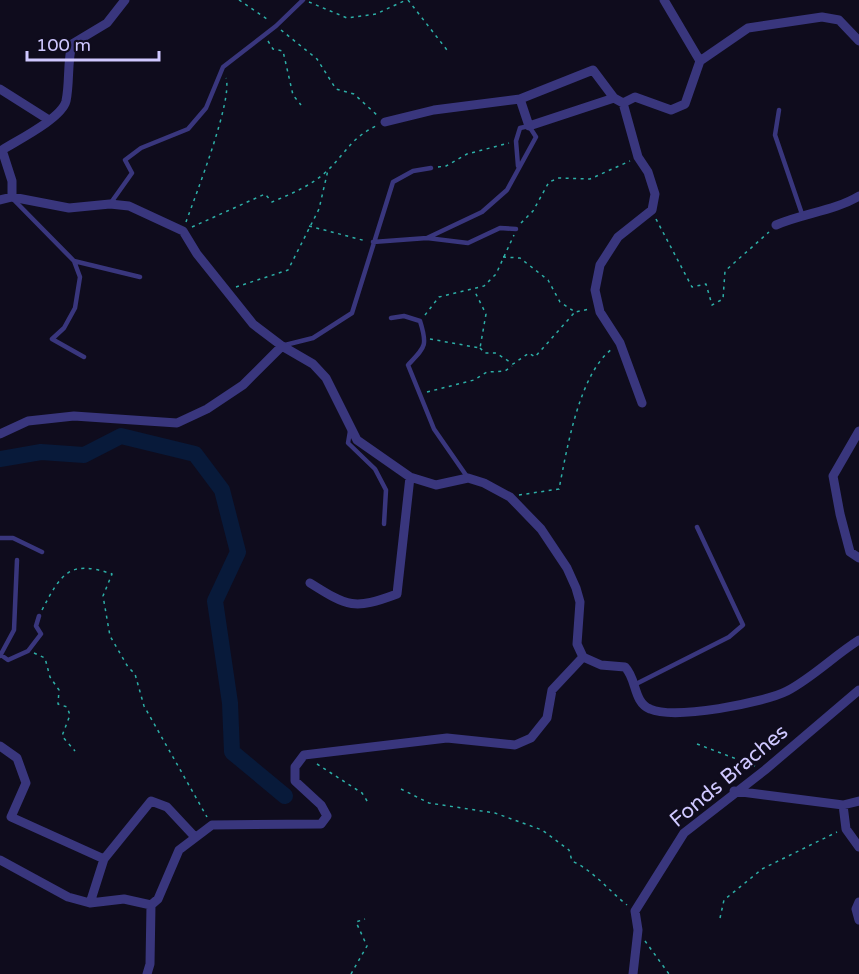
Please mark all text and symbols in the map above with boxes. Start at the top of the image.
scale bar [27,24,159,62]
text: 100 m [36,34,91,56]
street label: Fonds Braches [665,719,793,833]

